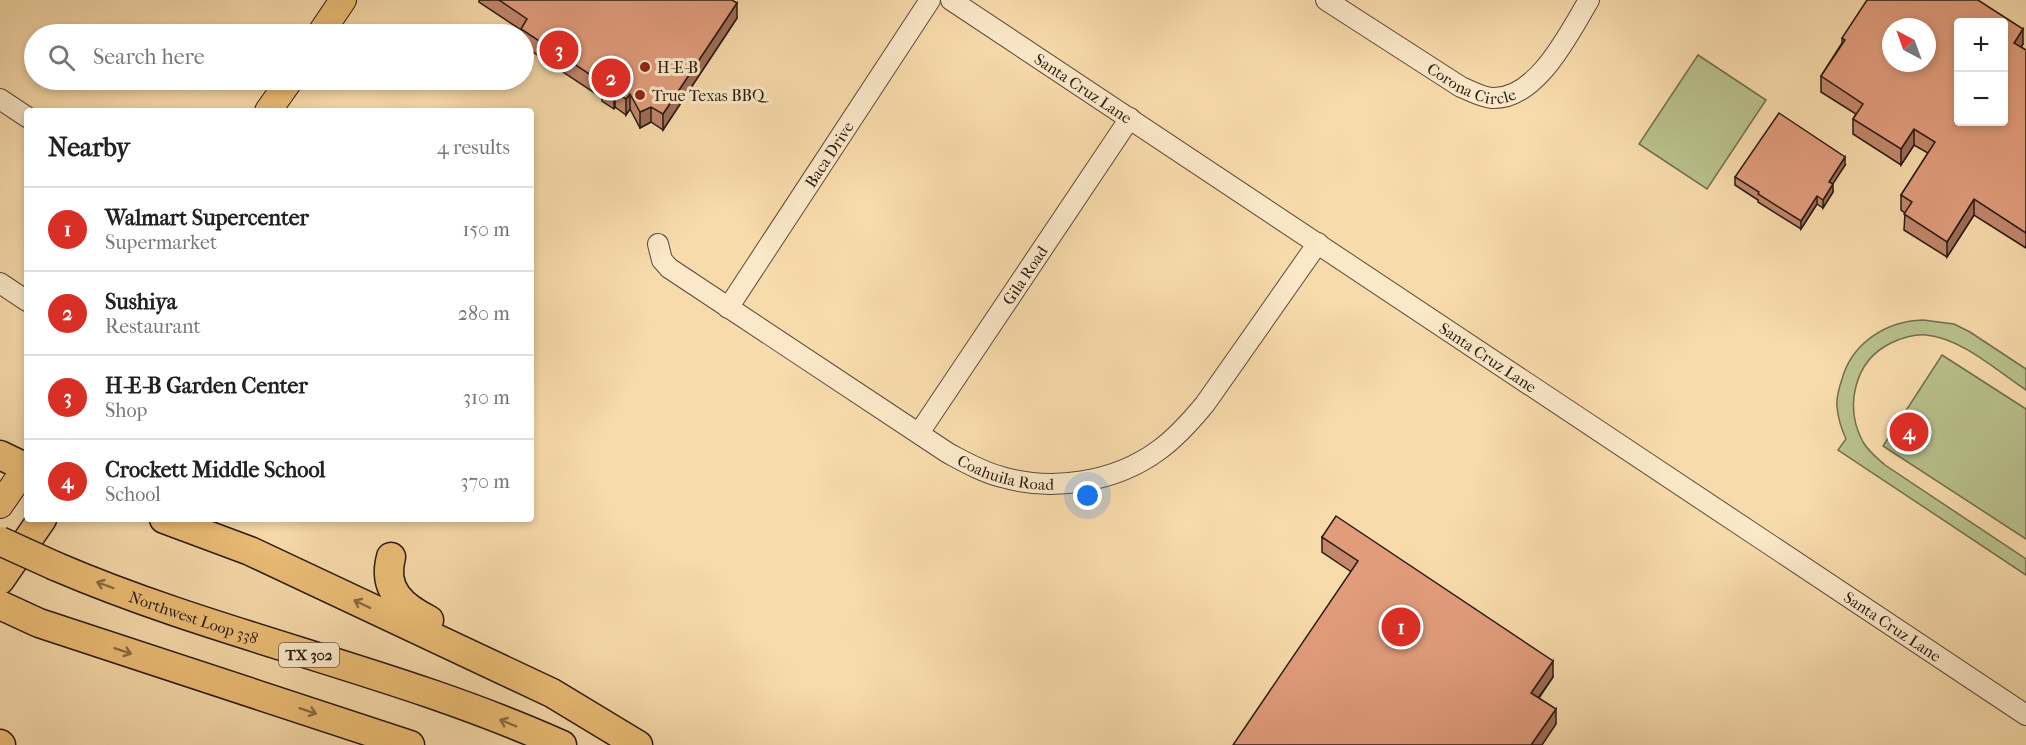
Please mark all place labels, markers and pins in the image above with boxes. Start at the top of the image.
pin: 3 [540,28,578,72]
pin: 2 [592,56,630,100]
place label: H-E-B [657,58,698,77]
marker: H-E-B [638,60,652,74]
place label: True Texas BBQ [652,86,770,105]
marker: True Texas BBQ [633,88,647,102]
pin: 4 [1890,410,1928,454]
pin: 1 [1382,604,1420,650]

